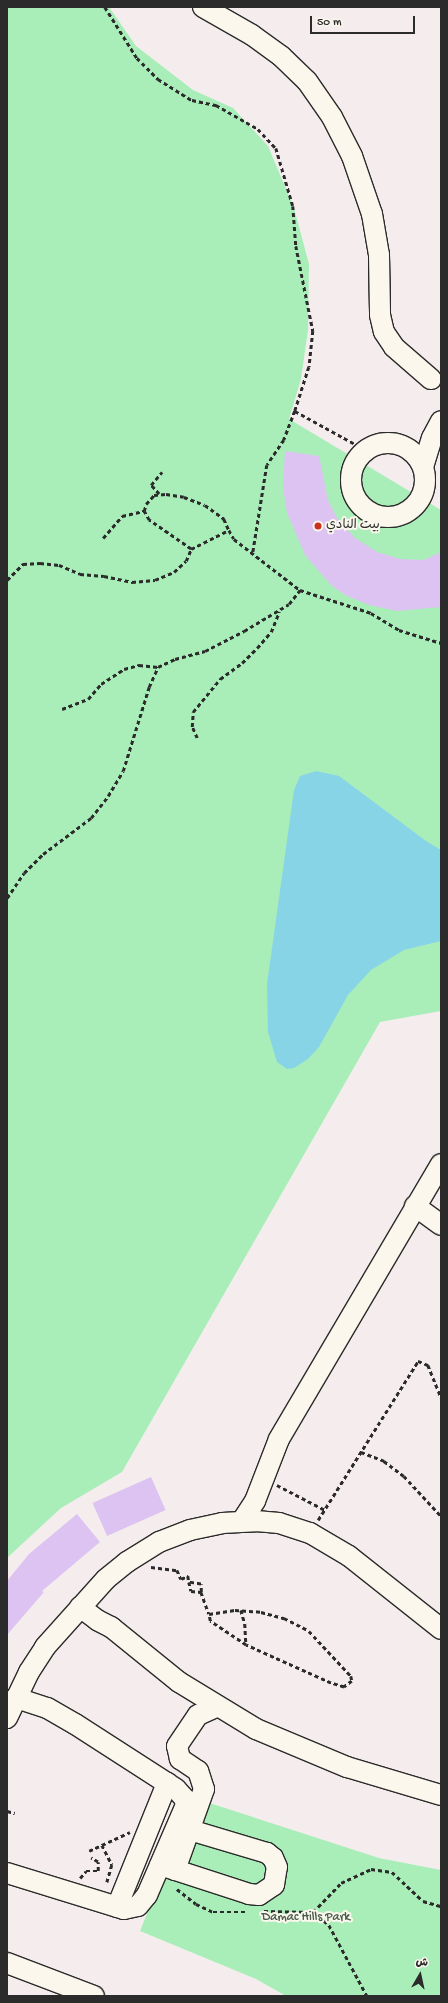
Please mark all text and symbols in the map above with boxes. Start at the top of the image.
scale bar [312,8,417,34]
text: 50 m [317,16,342,30]
place label: بيت النادي [326,518,380,534]
marker: بيت النادي [313,521,323,531]
park label: Damac Hills Park [262,1910,350,1926]
north arrow [400,1955,440,1995]
text: ش [415,1956,429,1970]

